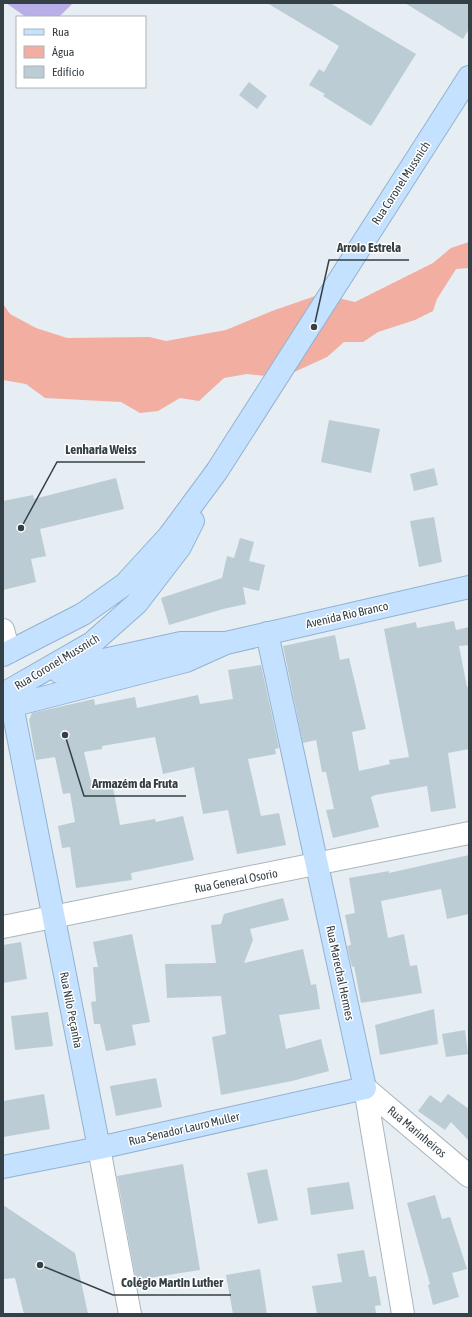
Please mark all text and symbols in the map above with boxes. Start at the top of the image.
legend [16,16,146,88]
text: Rua [52,25,69,39]
text: Água [52,45,74,59]
text: Edifício [52,65,85,79]
street label: Rua Coronel Mussnich [369,139,433,227]
callout: Arroio Estrela [329,235,409,260]
text: Arroio Estrela [336,240,401,255]
callout: Lenharia Weiss [57,437,145,462]
text: Lenharia Weiss [65,442,137,457]
street label: Avenida Rio Branco [304,599,390,631]
street label: Rua Coronel Mussnich [12,631,102,693]
callout: Armazém da Fruta [84,771,186,796]
text: Armazém da Fruta [91,776,178,791]
street label: Rua General Osorio [193,866,279,896]
street label: Rua Marechal Hermes [323,924,357,1022]
street label: Rua Nilo Peçanha [57,971,85,1049]
street label: Rua Marinheiros [385,1103,449,1161]
street label: Rua Senador Lauro Muller [127,1109,241,1149]
callout: Colégio Martin Luther [113,1270,231,1295]
text: Colégio Martin Luther [121,1275,224,1290]

